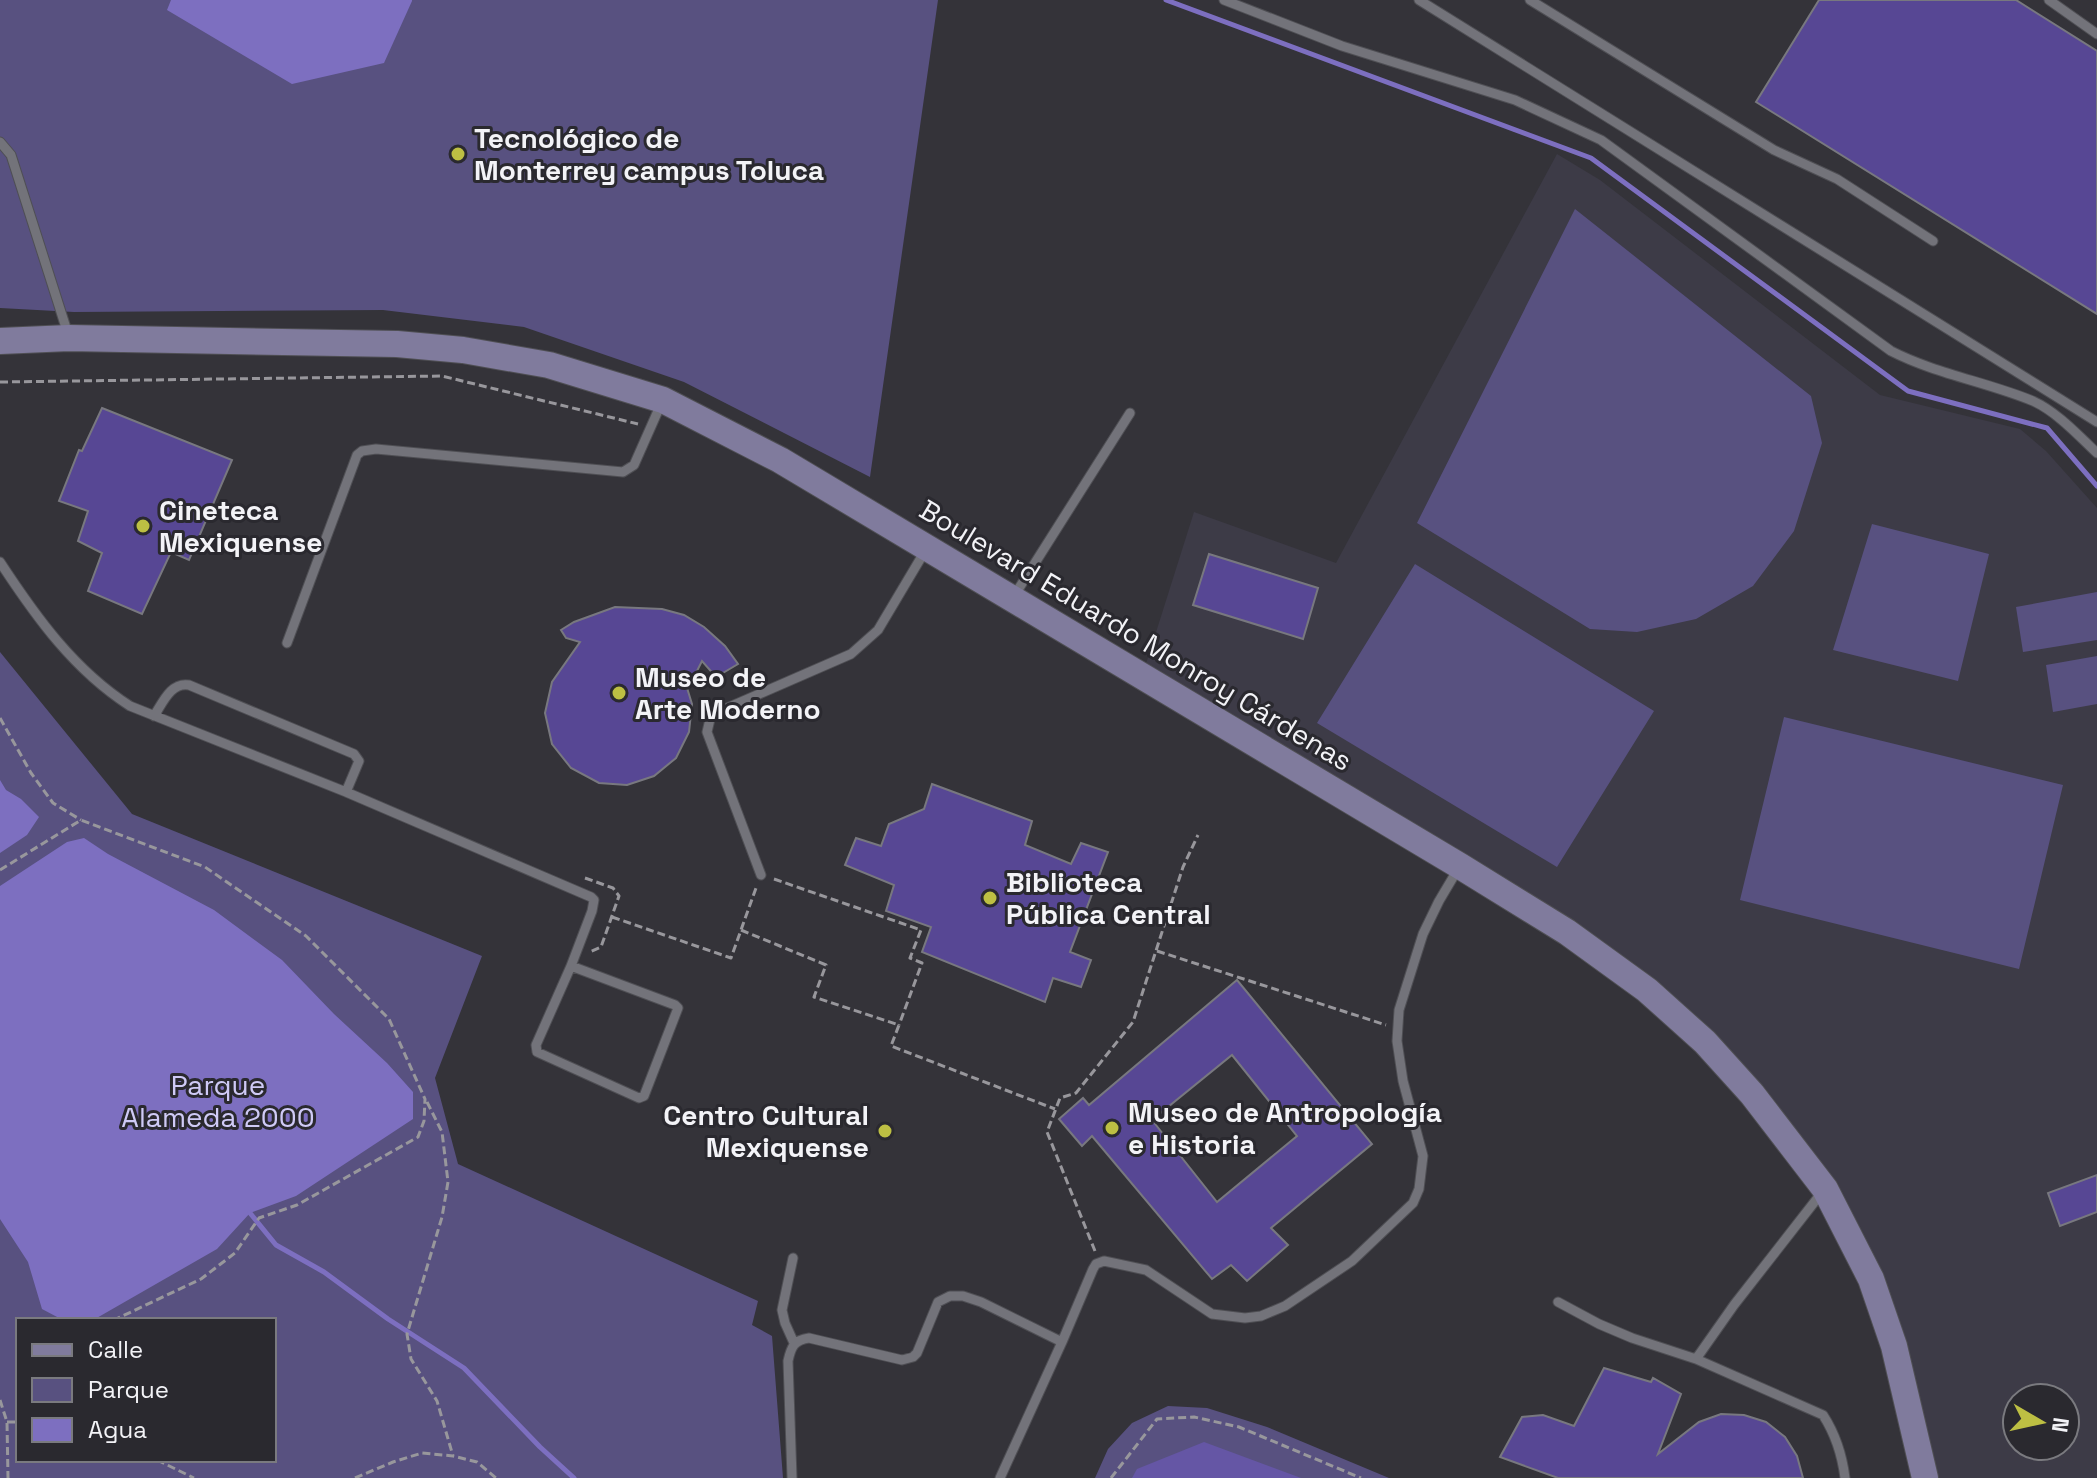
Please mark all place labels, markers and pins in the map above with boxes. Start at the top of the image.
place label: Tecnológico de Monterrey campus Toluca [474,120,824,188]
marker: Tecnológico de Monterrey campus Toluca [449,145,467,163]
place label: Cineteca Mexiquense [159,492,322,560]
marker: Cineteca Mexiquense [134,517,152,535]
place label: Museo de Arte Moderno [635,659,821,727]
marker: Museo de Arte Moderno [610,684,628,702]
place label: Biblioteca Pública Central [1006,864,1211,932]
marker: Biblioteca Pública Central [981,889,999,907]
place label: Museo de Antropología e Historia [1128,1094,1442,1162]
place label: Centro Cultural Mexiquense [663,1097,869,1165]
marker: Museo de Antropología e Historia [1103,1119,1121,1137]
marker: Centro Cultural Mexiquense [876,1122,894,1140]

